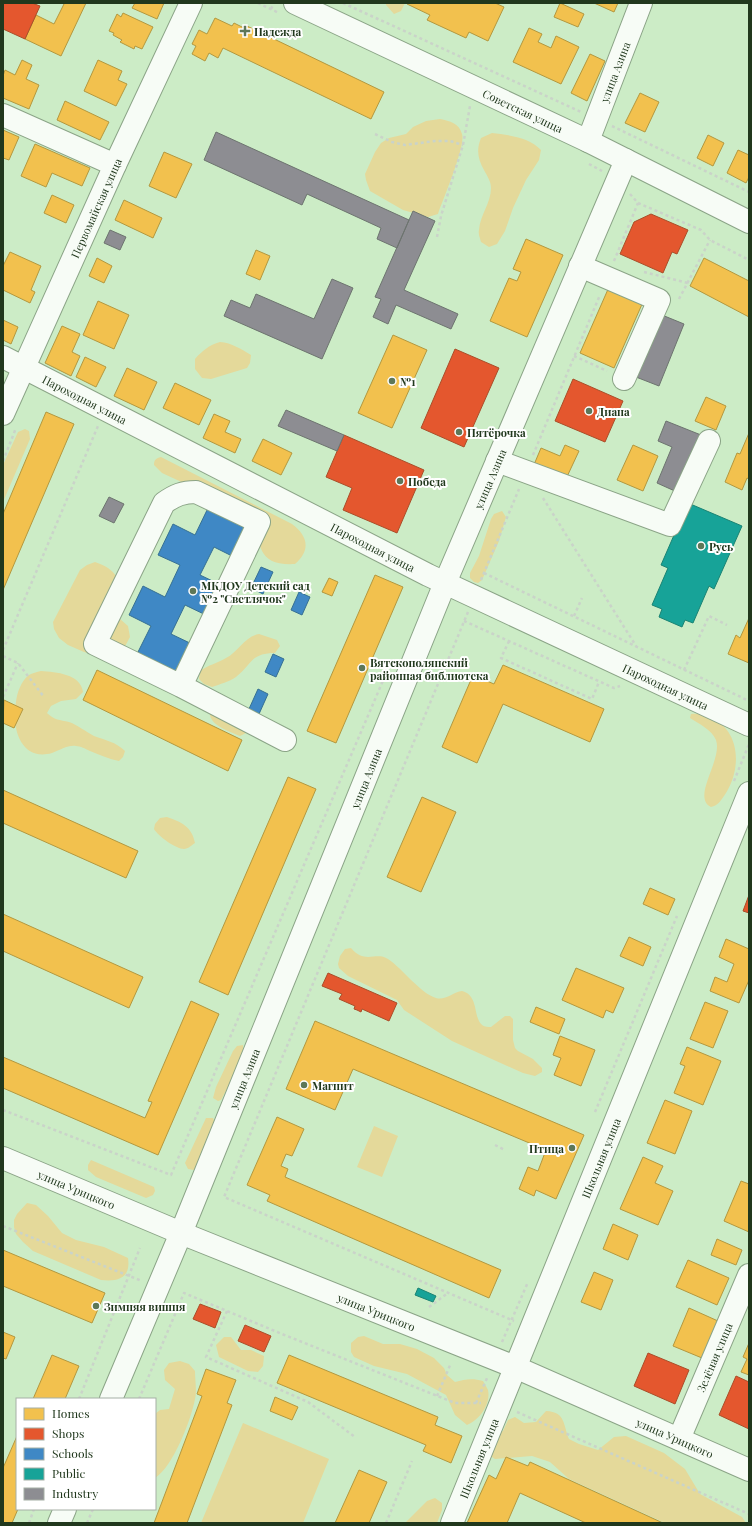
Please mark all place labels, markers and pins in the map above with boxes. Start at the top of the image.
place label: Надежда [254,24,302,39]
marker: Надежда [239,25,251,37]
place label: №1 [400,374,416,389]
marker: №1 [387,376,397,386]
place label: Диана [597,404,630,419]
marker: Диана [584,406,594,416]
place label: Пятёрочка [467,425,526,440]
marker: Пятёрочка [454,427,464,437]
place label: Победа [408,474,446,489]
marker: Победа [395,476,405,486]
place label: Русь [709,539,733,554]
marker: Русь [696,541,706,551]
place label: МКДОУ Детский сад №2 "Светлячок" [201,578,310,606]
marker: МКДОУ Детский сад №2 "Светлячок" [188,586,198,596]
place label: Вятскополянский районная библиотека [370,655,489,683]
marker: Вятскополянский районная библиотека [357,663,367,673]
place label: Магнит [312,1078,354,1093]
marker: Магнит [299,1080,309,1090]
place label: Птица [529,1141,564,1156]
marker: Птица [567,1143,577,1153]
place label: Зимняя вишня [104,1299,186,1314]
marker: Зимняя вишня [91,1301,101,1311]

